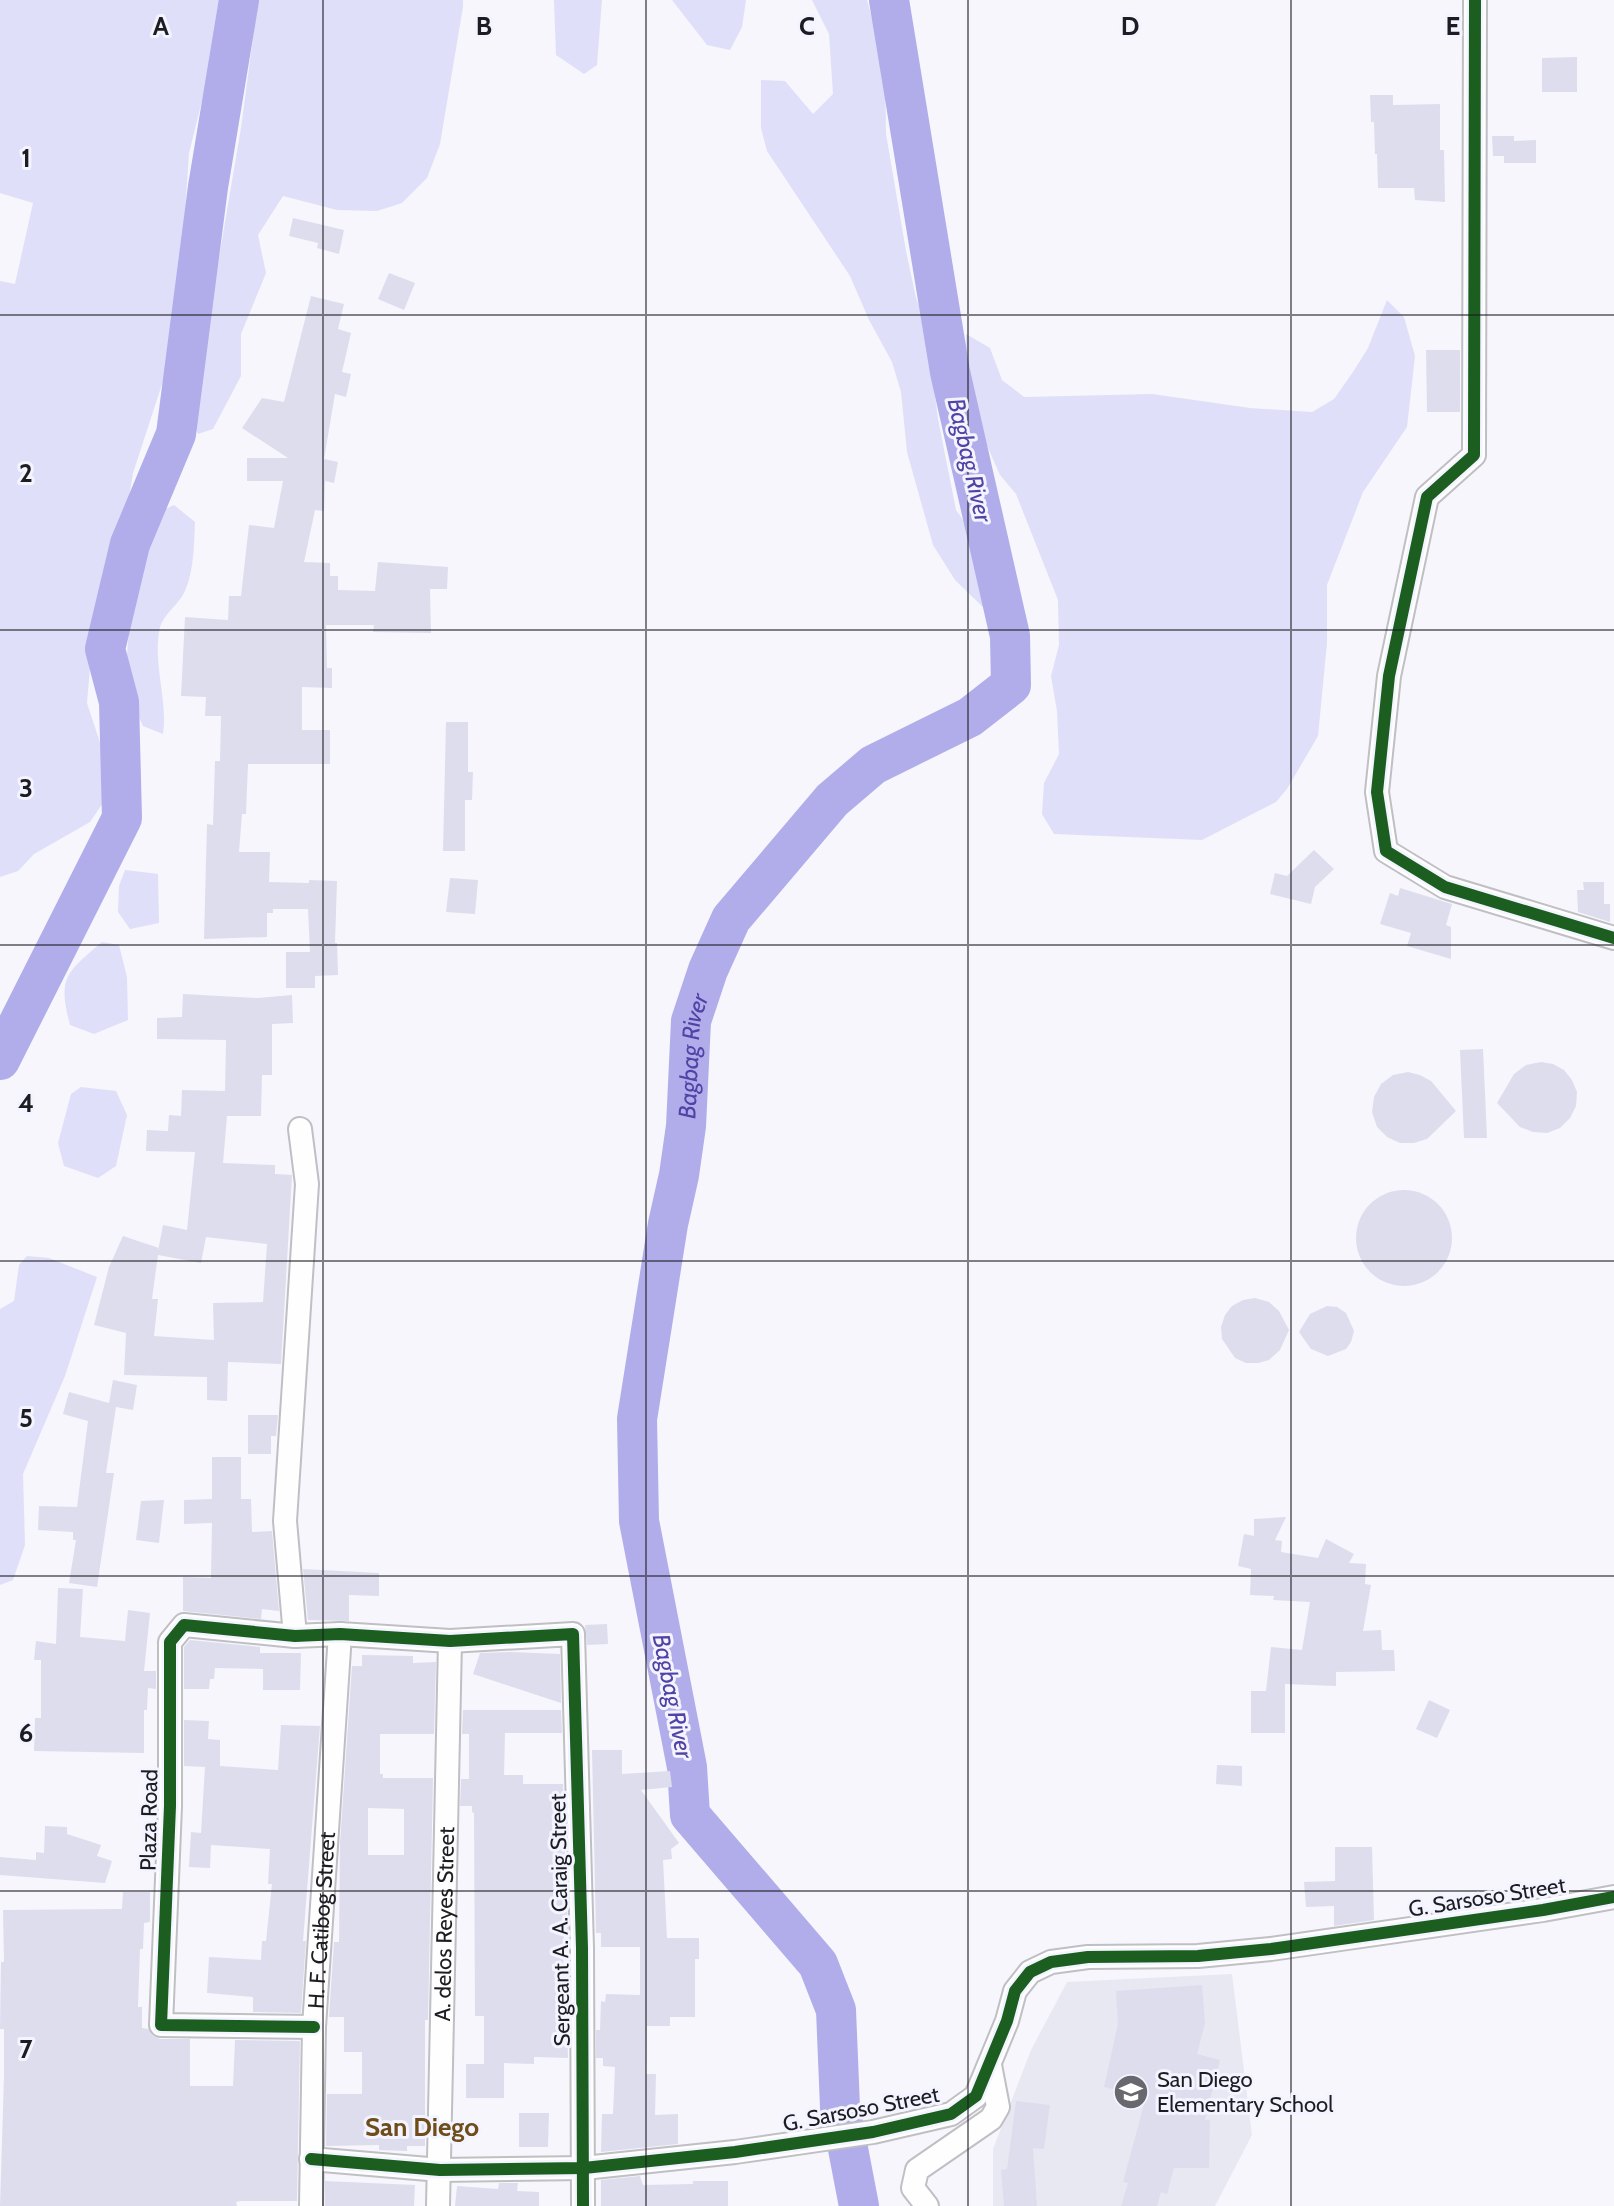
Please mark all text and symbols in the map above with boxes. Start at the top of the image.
text: A [153,10,170,42]
text: B [476,10,492,42]
text: C [799,10,815,42]
text: D [1121,10,1139,42]
text: E [1446,10,1460,42]
text: 1 [21,142,31,174]
water label: Bagbag River [942,395,999,526]
text: 2 [19,457,33,489]
text: 3 [19,772,33,804]
water label: Bagbag River [672,988,714,1119]
text: 4 [18,1087,34,1119]
text: 5 [19,1402,33,1434]
water label: Bagbag River [647,1631,700,1762]
text: 6 [19,1717,33,1749]
street label: Plaza Road [135,1769,163,1871]
street label: Sergeant A. A. Caraig Street [544,1793,576,2047]
street label: A. delos Reyes Street [428,1826,460,2022]
street label: H. F. Catibog Street [302,1830,340,2010]
street label: G. Sarsoso Street [1407,1871,1568,1923]
text: 7 [19,2033,33,2065]
place label: San Diego Elementary School [1157,2066,1334,2118]
school or university icon: San Diego Elementary School [1112,2073,1150,2111]
street label: G. Sarsoso Street [781,2081,942,2137]
district label: San Diego [365,2111,479,2143]

